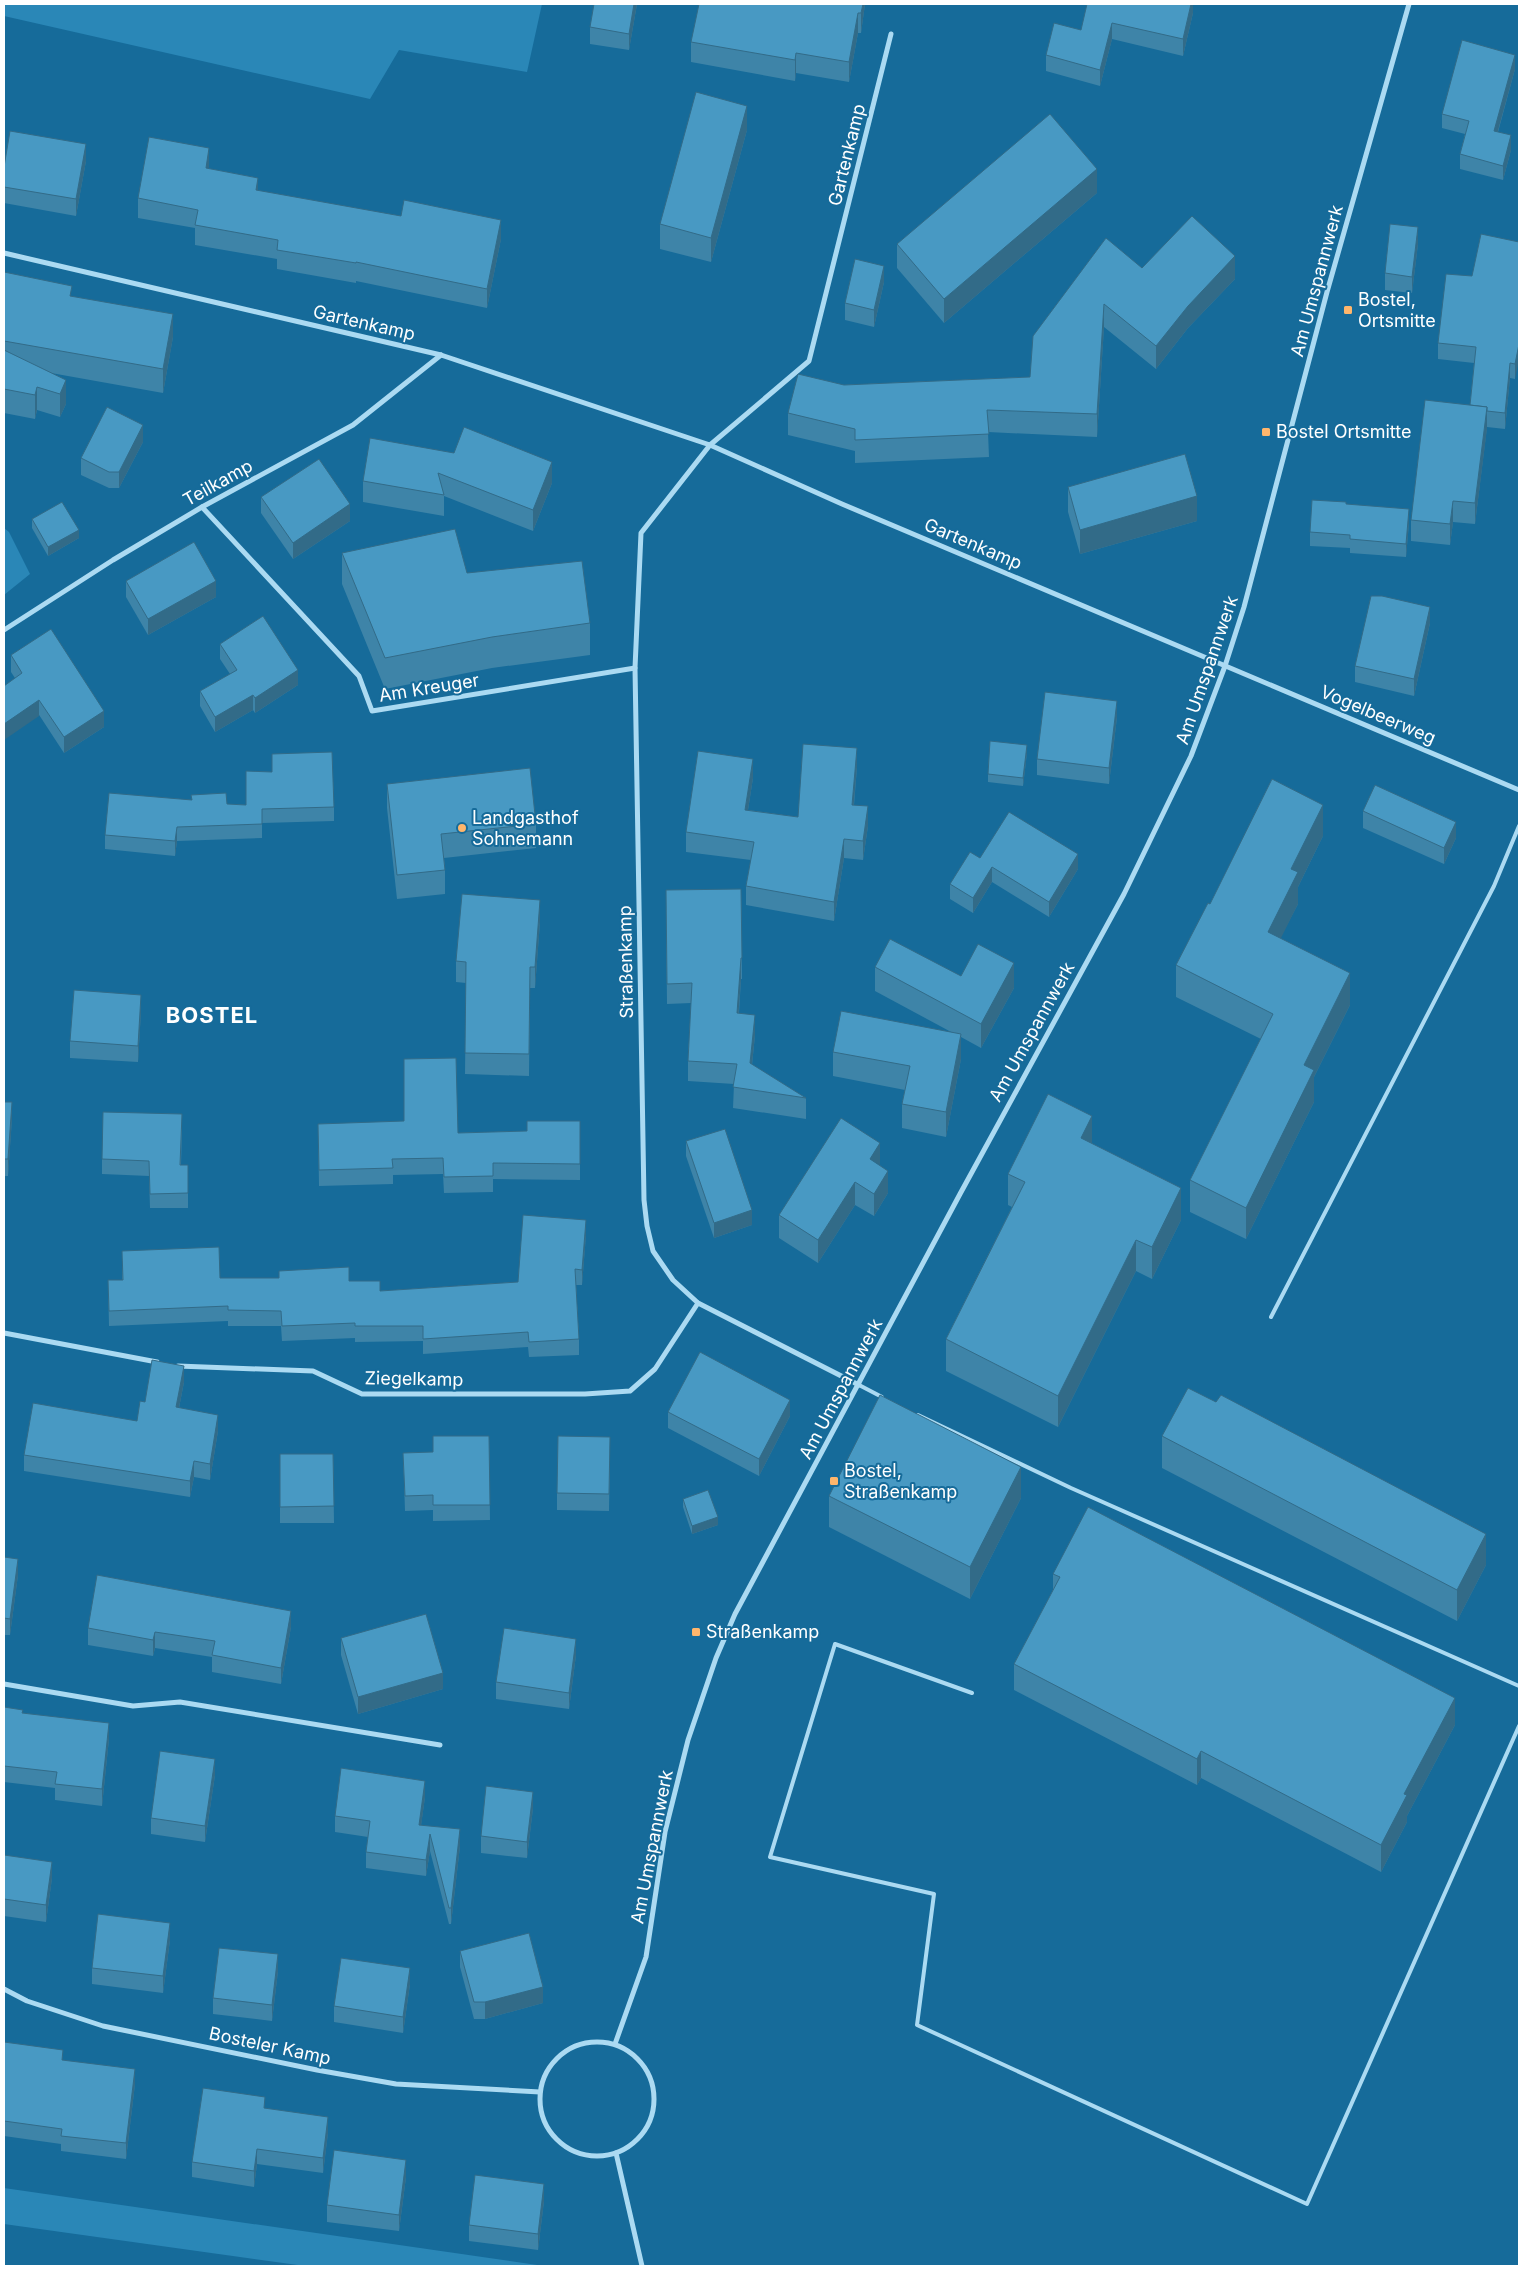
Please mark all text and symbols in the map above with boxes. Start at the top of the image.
street label: Gartenkamp [824,102,869,208]
street label: Am Umspannwerk [1286,203,1347,359]
place label: Bostel, Ortsmitte [1358,289,1436,331]
street label: Gartenkamp [311,301,417,344]
marker: Bostel, Ortsmitte [1342,304,1354,316]
place label: Bostel Ortsmitte [1276,421,1412,442]
marker: Bostel Ortsmitte [1260,426,1272,438]
street label: Teilkamp [179,455,256,510]
street label: Gartenkamp [921,514,1025,574]
street label: Am Umspannwerk [1171,592,1242,747]
street label: Am Kreuger [377,669,481,706]
street label: Vogelbeerweg [1317,681,1439,748]
place label: Landgasthof Sohnemann [472,807,579,849]
marker: Landgasthof Sohnemann [456,822,468,834]
street label: Straßenkamp [614,905,637,1019]
street label: Am Umspannwerk [984,958,1079,1105]
district label: BOSTEL [166,1002,258,1028]
street label: Am Umspannwerk [795,1315,887,1463]
street label: Ziegelkamp [364,1367,464,1390]
place label: Bostel, Straßenkamp [844,1460,957,1502]
marker: Bostel, Straßenkamp [828,1475,840,1487]
place label: Straßenkamp [706,1621,819,1642]
marker: Straßenkamp [690,1626,702,1638]
street label: Am Umspannwerk [626,1768,677,1926]
street label: Bosteler Kamp [207,2022,333,2069]

